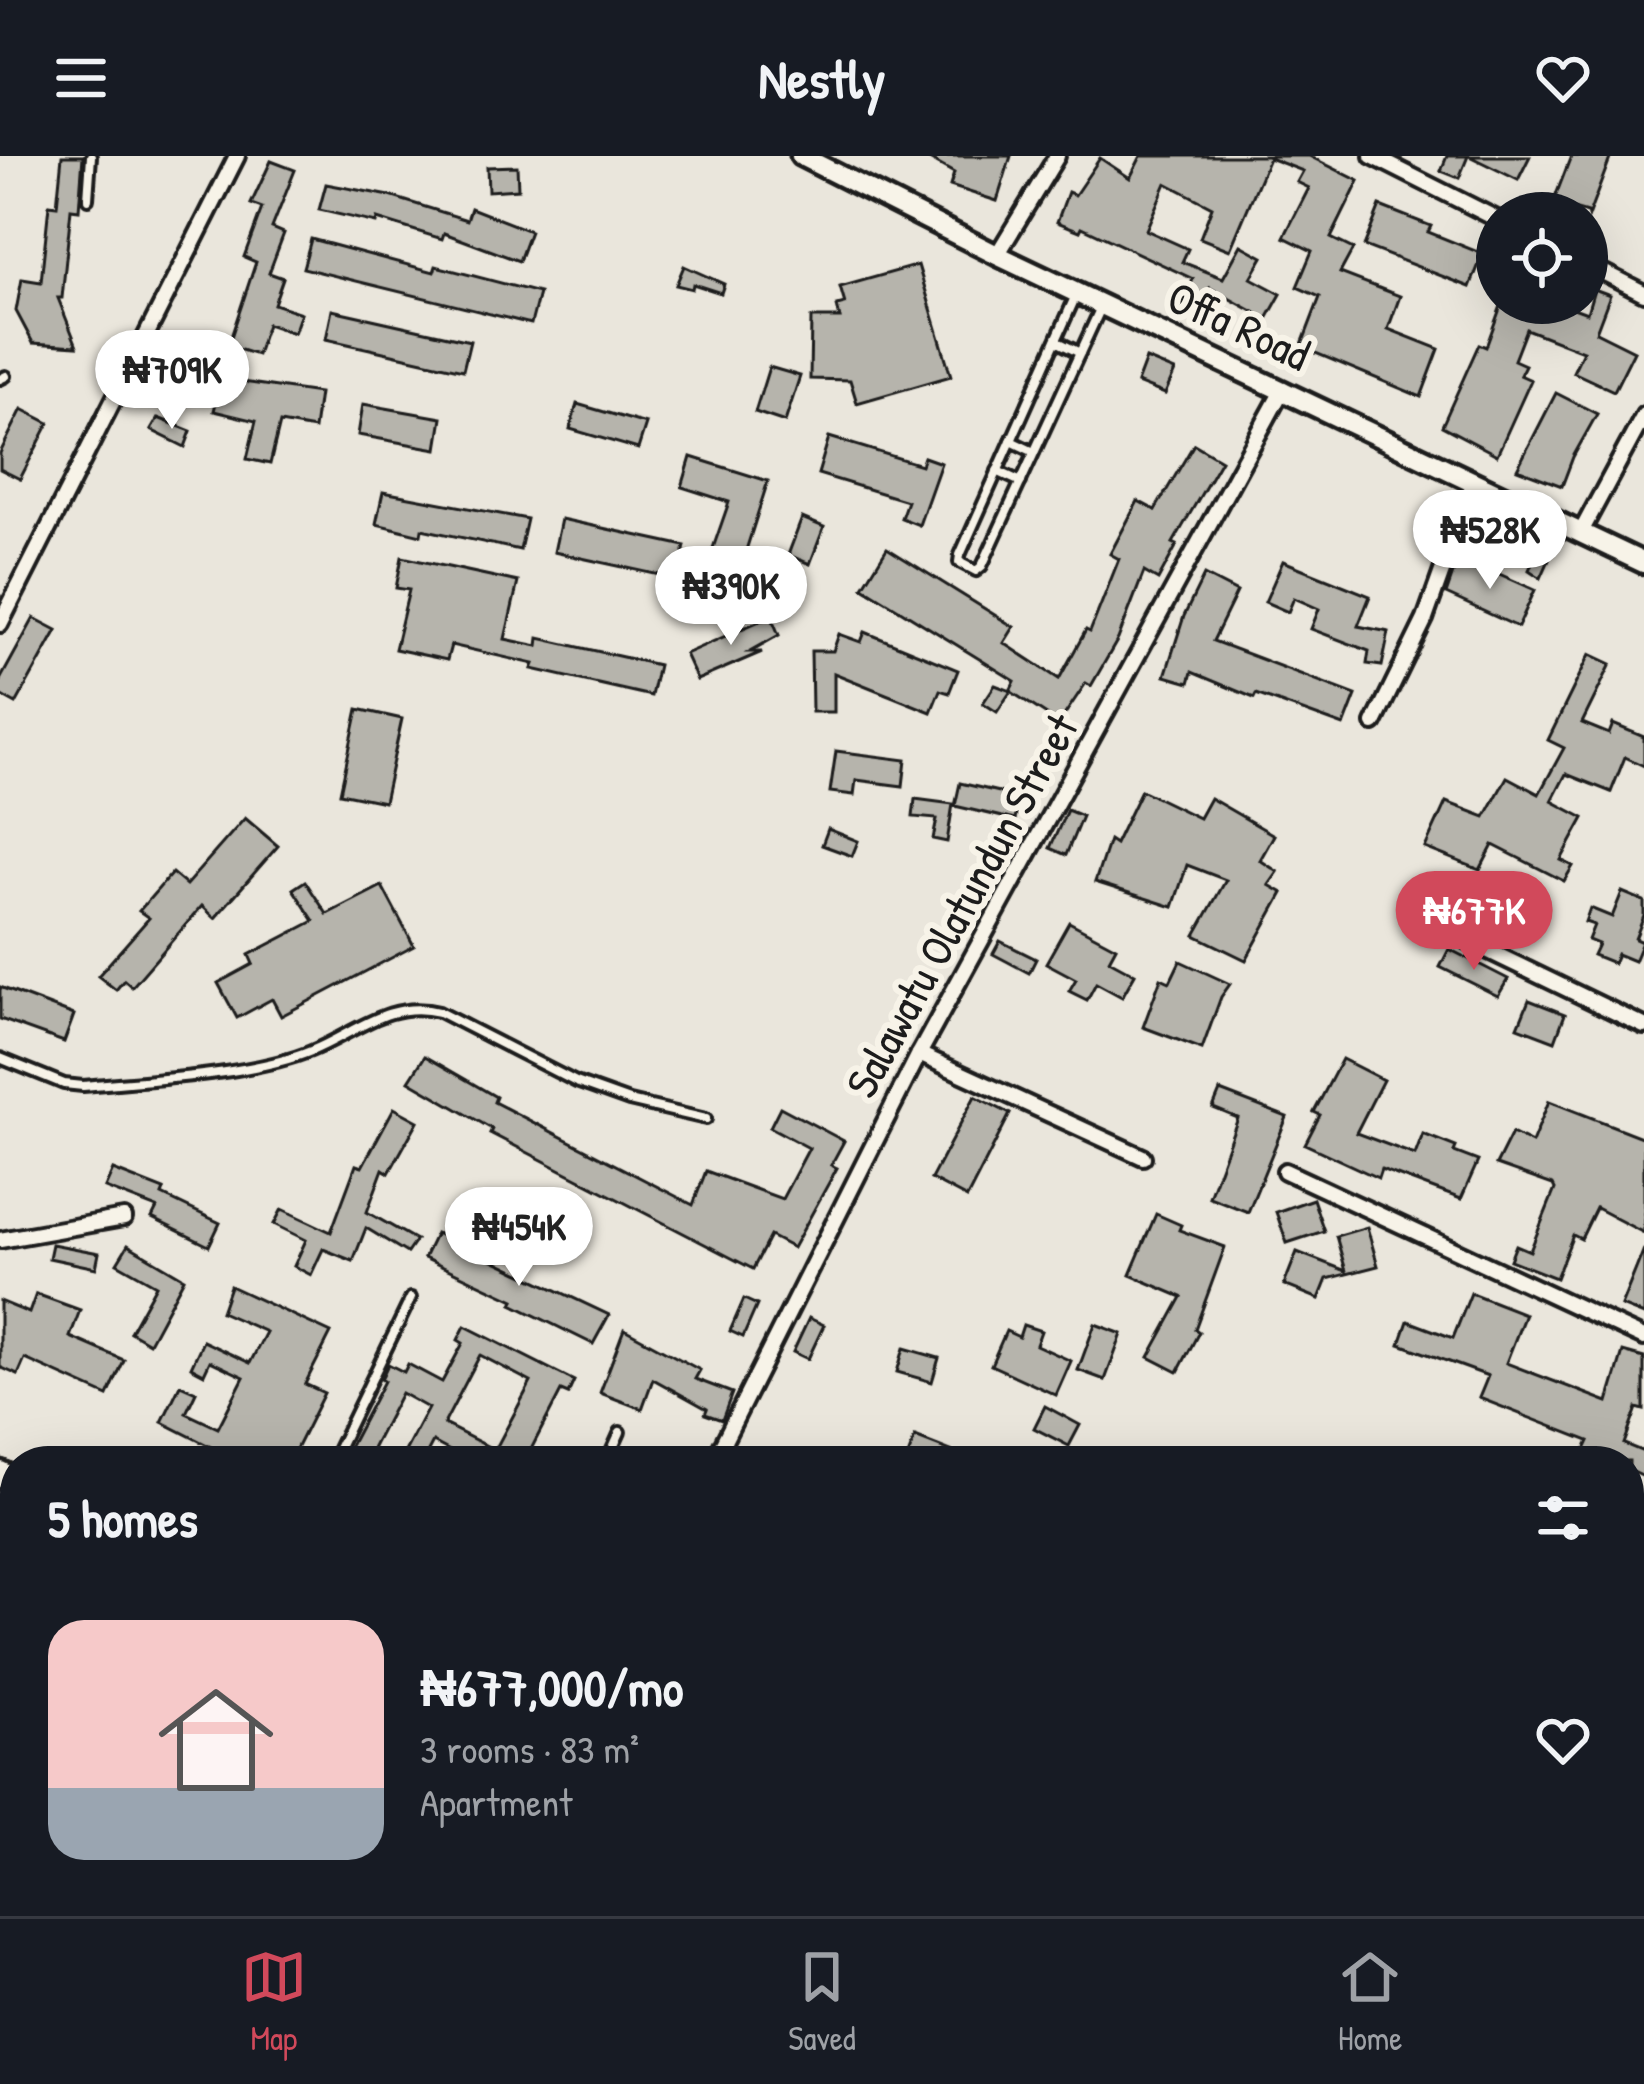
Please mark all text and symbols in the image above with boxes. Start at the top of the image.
text: Nestly [759,42,885,115]
icon: menu [48,45,114,111]
icon: heart [1530,45,1596,111]
map controls [1476,192,1608,324]
button: locate [1476,192,1608,324]
street label: Offa Road [1158,266,1320,384]
pin: ₦709K [88,330,256,432]
text: ₦709K [122,342,222,395]
pin: ₦528K [1406,490,1574,592]
text: ₦528K [1440,502,1540,555]
pin: ₦390K [647,546,815,648]
text: ₦390K [682,558,780,611]
street label: Salawatu Olatundun Street [830,702,1092,1108]
pin: ₦677K [1390,871,1558,973]
text: ₦677K [1423,883,1525,936]
pin: ₦454K [435,1187,603,1289]
text: ₦454K [472,1199,566,1252]
text: 5 homes [48,1484,198,1553]
icon: filters [1530,1485,1596,1551]
text: ₦677,000/mo [420,1653,683,1722]
icon: home [144,1668,288,1812]
icon: heart [1530,1707,1596,1773]
text: 3 rooms · 83 m² [420,1722,639,1775]
text: Apartment [420,1775,573,1828]
tab: Map [241,1944,307,2060]
tab: Saved [788,1944,856,2060]
tab: Home [1337,1944,1403,2060]

